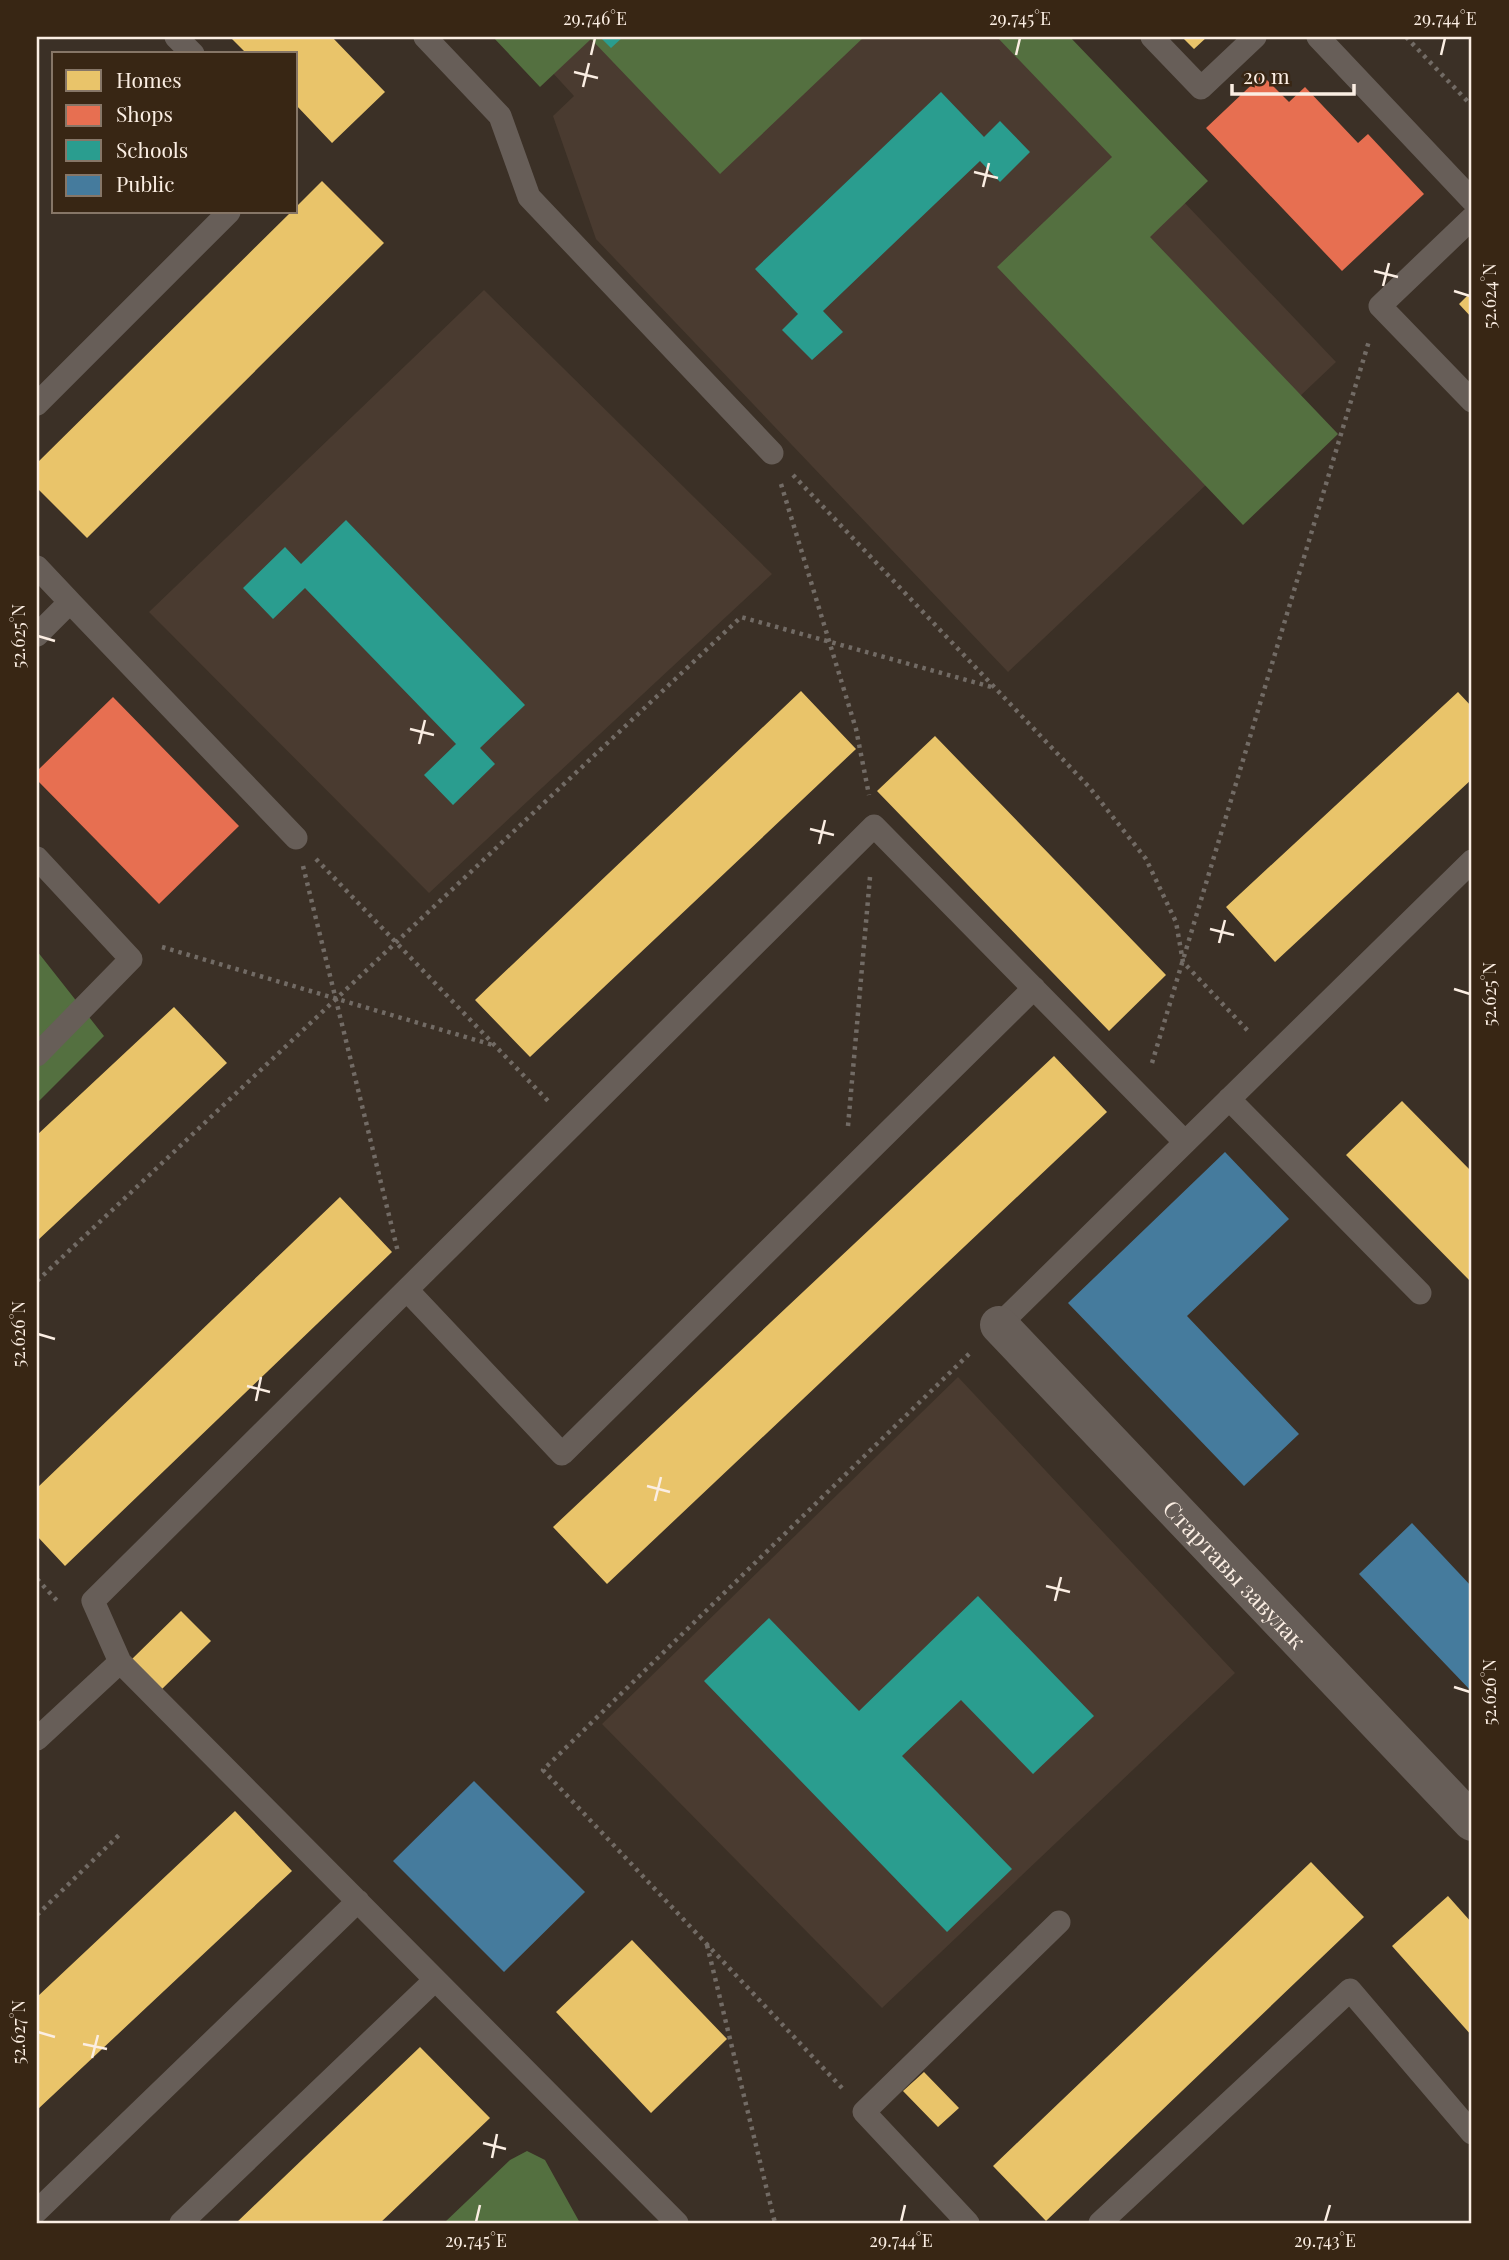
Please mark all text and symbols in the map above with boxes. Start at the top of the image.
text: 29.746°E [563,6,627,30]
text: 29.745°E [989,6,1051,30]
text: 29.744°E [1413,6,1477,30]
legend [52,52,298,214]
scale bar [1232,52,1355,96]
text: 20 m [1243,61,1290,89]
text: Homes [116,65,182,93]
text: Shops [116,99,173,127]
text: Schools [116,135,188,163]
text: Public [116,169,174,197]
text: 52.624°N [1477,263,1501,329]
text: 52.625°N [6,603,30,668]
text: 52.625°N [1477,961,1501,1026]
text: 52.626°N [6,1301,30,1367]
street label: Стартавы завулак [1157,1492,1314,1655]
text: 52.626°N [1477,1659,1501,1725]
text: 52.627°N [6,1999,30,2064]
text: 29.745°E [445,2228,507,2252]
text: 29.744°E [869,2228,933,2252]
text: 29.743°E [1294,2228,1356,2252]

